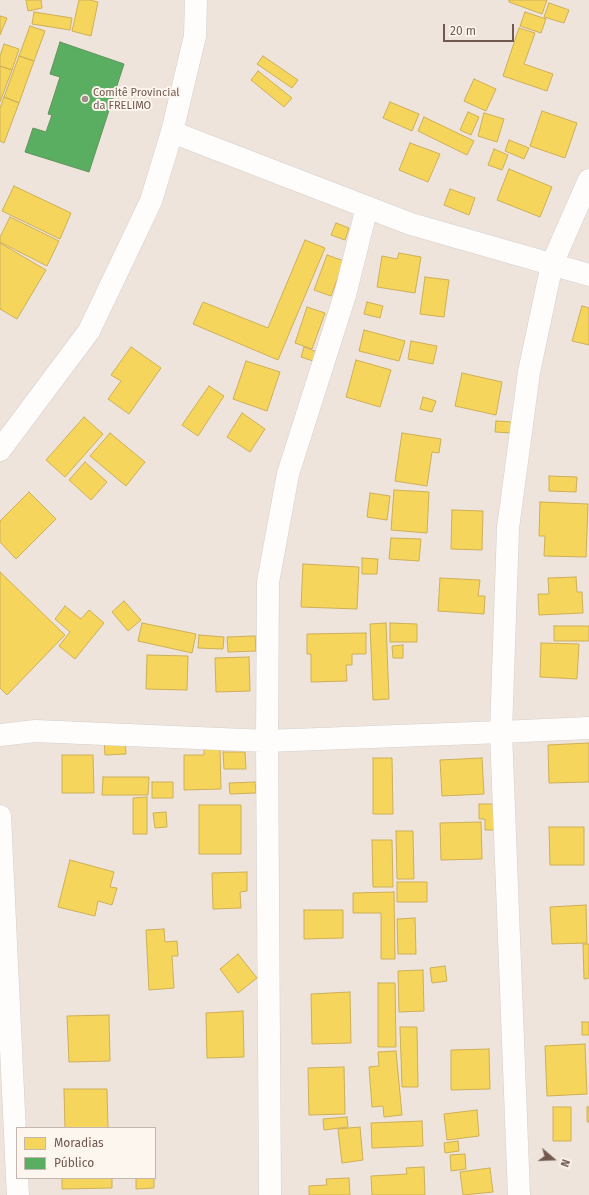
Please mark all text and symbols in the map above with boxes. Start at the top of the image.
scale bar [445,16,516,42]
text: 20 m [450,24,476,38]
place label: Comitê Provincial da FRELIMO [93,86,179,112]
marker: Comitê Provincial da FRELIMO [80,94,90,104]
legend [16,1127,156,1179]
text: Moradias [54,1136,104,1150]
north arrow [533,1139,573,1179]
text: Público [54,1156,94,1170]
text: N [557,1157,572,1169]

